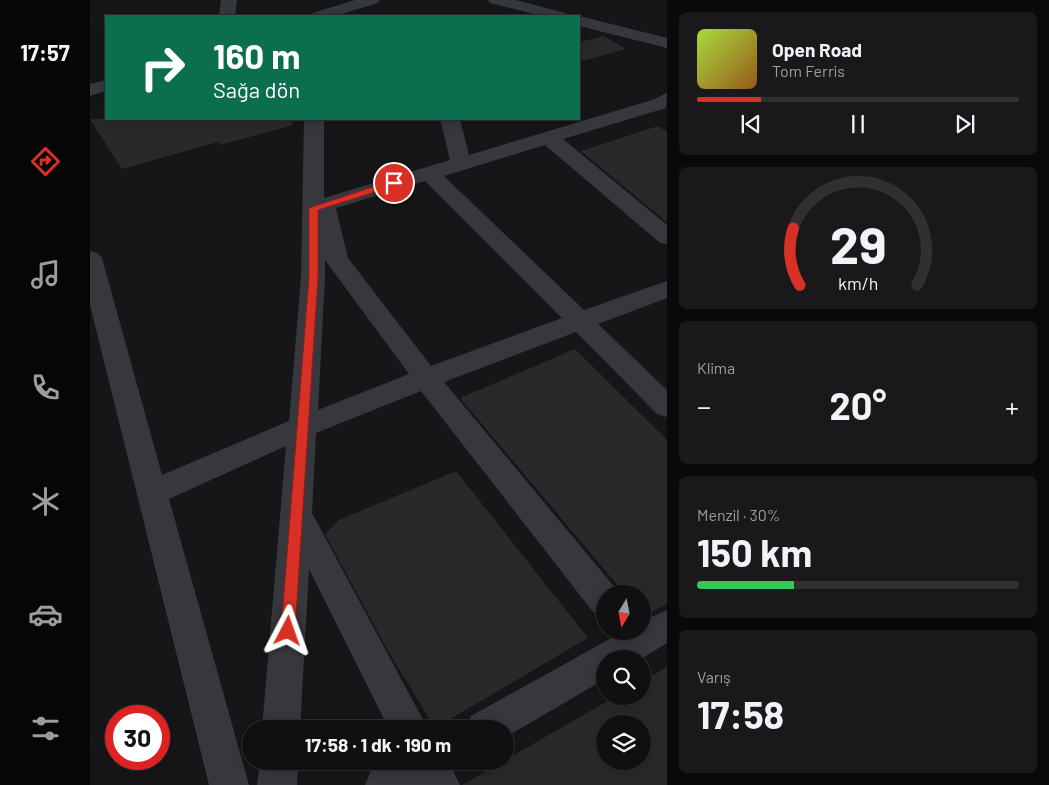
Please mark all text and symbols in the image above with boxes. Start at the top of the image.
text: 160 m [213,34,300,76]
icon: right [130,35,195,100]
text: Open Road [772,38,862,61]
text: 17:57 [20,39,70,65]
text: Tom Ferris [772,61,845,80]
text: Sağa dön [213,76,300,102]
icon: previous [737,110,765,138]
icon: pause [844,110,872,138]
icon: next [951,110,979,138]
icon: directions [28,144,63,179]
pin [373,162,415,204]
icon: arrive [380,169,408,197]
text: 29 [830,212,886,274]
icon: music [28,257,63,292]
text: km/h [838,272,878,294]
text: Klima [697,358,735,377]
icon: phone [28,370,63,405]
text: 20° [829,382,887,428]
text: − [697,389,711,423]
text: + [1005,389,1019,423]
icon: climate [28,484,63,519]
text: Menzil · 30% [697,505,780,524]
text: 150 km [697,529,812,575]
north arrow [596,585,651,640]
map controls [596,585,651,770]
icon: car [28,597,63,632]
position arrow [261,604,313,656]
button: search [596,650,651,705]
text: Varış [697,667,731,686]
text: 17:58 [697,691,784,737]
speed limit sign: 30 [105,705,170,770]
icon: filters [28,711,63,746]
button: layers [596,715,651,770]
text: 17:58 · 1 dk · 190 m [305,733,451,756]

